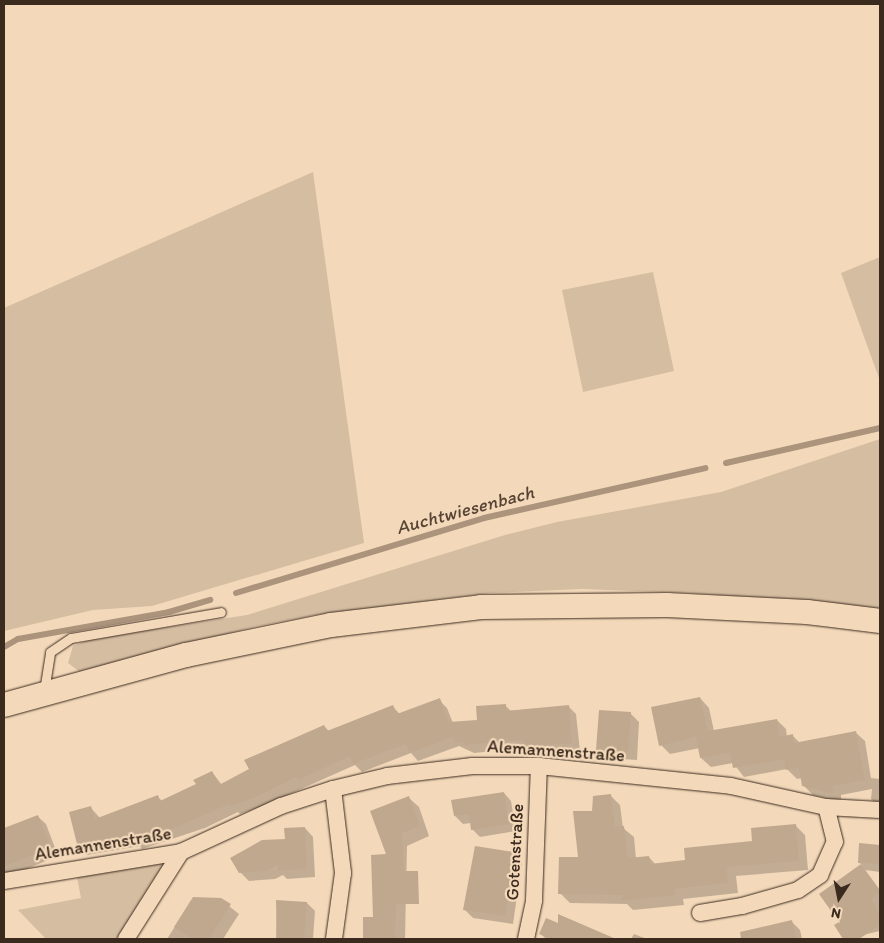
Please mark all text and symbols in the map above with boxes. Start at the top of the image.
water label: Auchtwiesenbach [394,481,536,539]
street label: Alemannenstraße [487,735,625,767]
street label: Gotenstraße [502,803,528,901]
street label: Alemannenstraße [33,823,173,865]
north arrow [814,873,864,923]
text: N [830,904,842,922]

